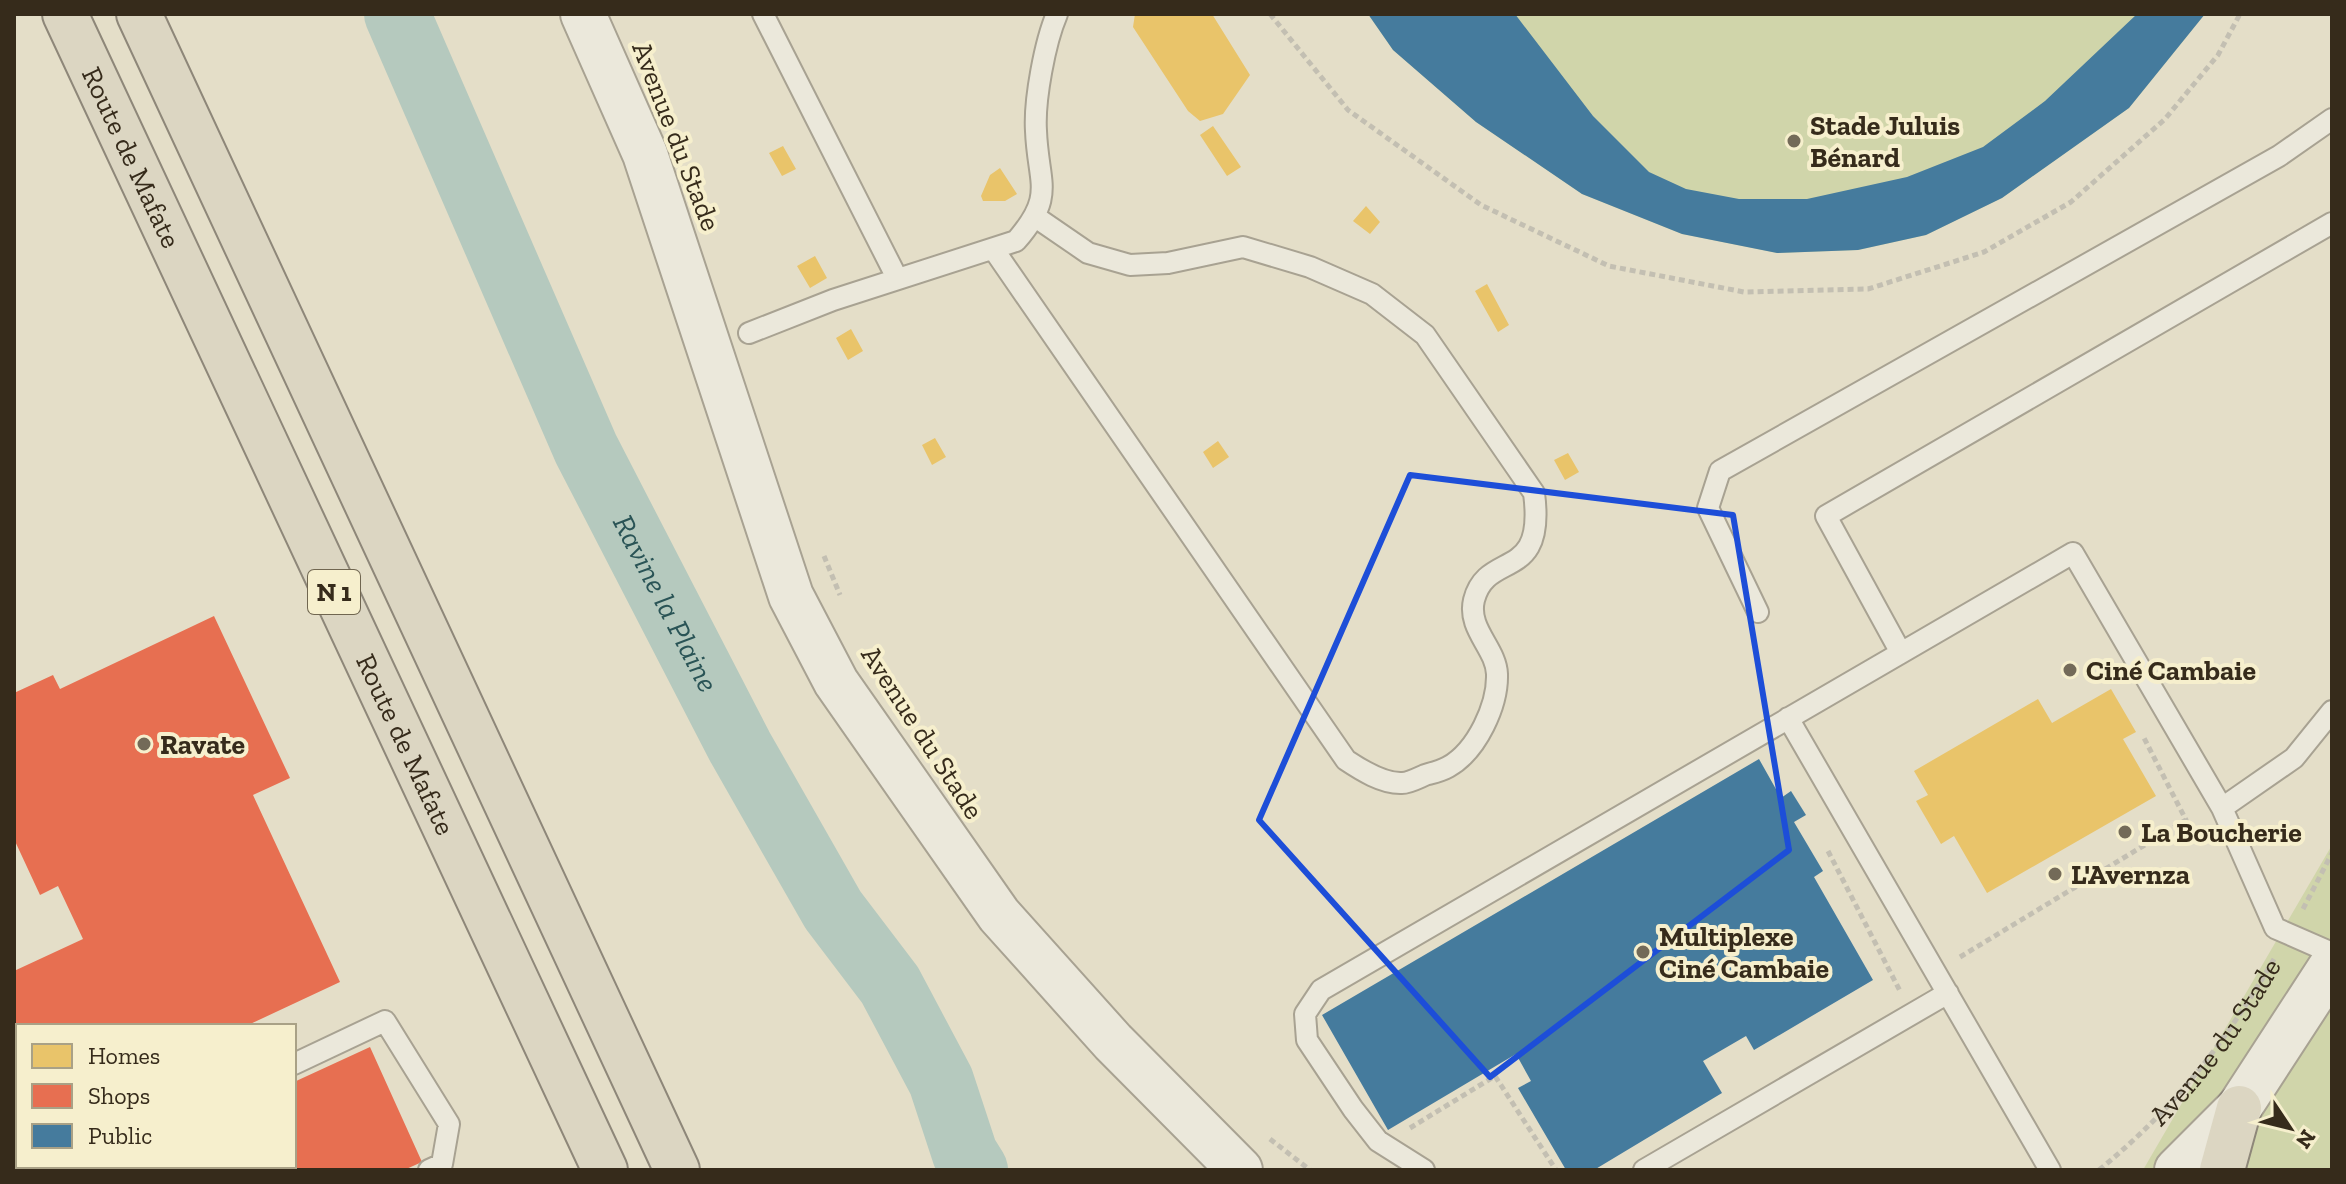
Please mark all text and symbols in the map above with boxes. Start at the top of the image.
street label: Avenue du Stade [625,37,728,235]
street label: Route de Mafate [75,62,188,253]
place label: Stade Juluis Bénard [1810,109,1960,174]
marker: Stade Juluis Bénard [1785,132,1803,150]
water label: Ravine la Plaine [605,509,726,698]
road number: N 1 [308,570,360,614]
street label: Avenue du Stade [854,639,991,825]
street label: Route de Mafate [349,649,462,840]
place label: Ciné Cambaie [2086,654,2256,687]
marker: Ciné Cambaie [2061,661,2079,679]
place label: Ravate [160,728,245,761]
marker: Ravate [135,735,153,753]
place label: La Boucherie [2141,816,2302,849]
marker: La Boucherie [2116,823,2134,841]
place label: L'Avernza [2071,858,2190,891]
marker: L'Avernza [2046,865,2064,883]
place label: Multiplexe Ciné Cambaie [1659,920,1829,985]
marker: Multiplexe Ciné Cambaie [1634,943,1652,961]
street label: Avenue du Stade [2142,952,2288,1132]
legend [16,1024,296,1168]
text: Homes [88,1041,160,1070]
text: Shops [88,1081,150,1110]
north arrow [2250,1088,2330,1168]
text: Public [88,1121,152,1150]
text: N [2290,1125,2322,1154]

